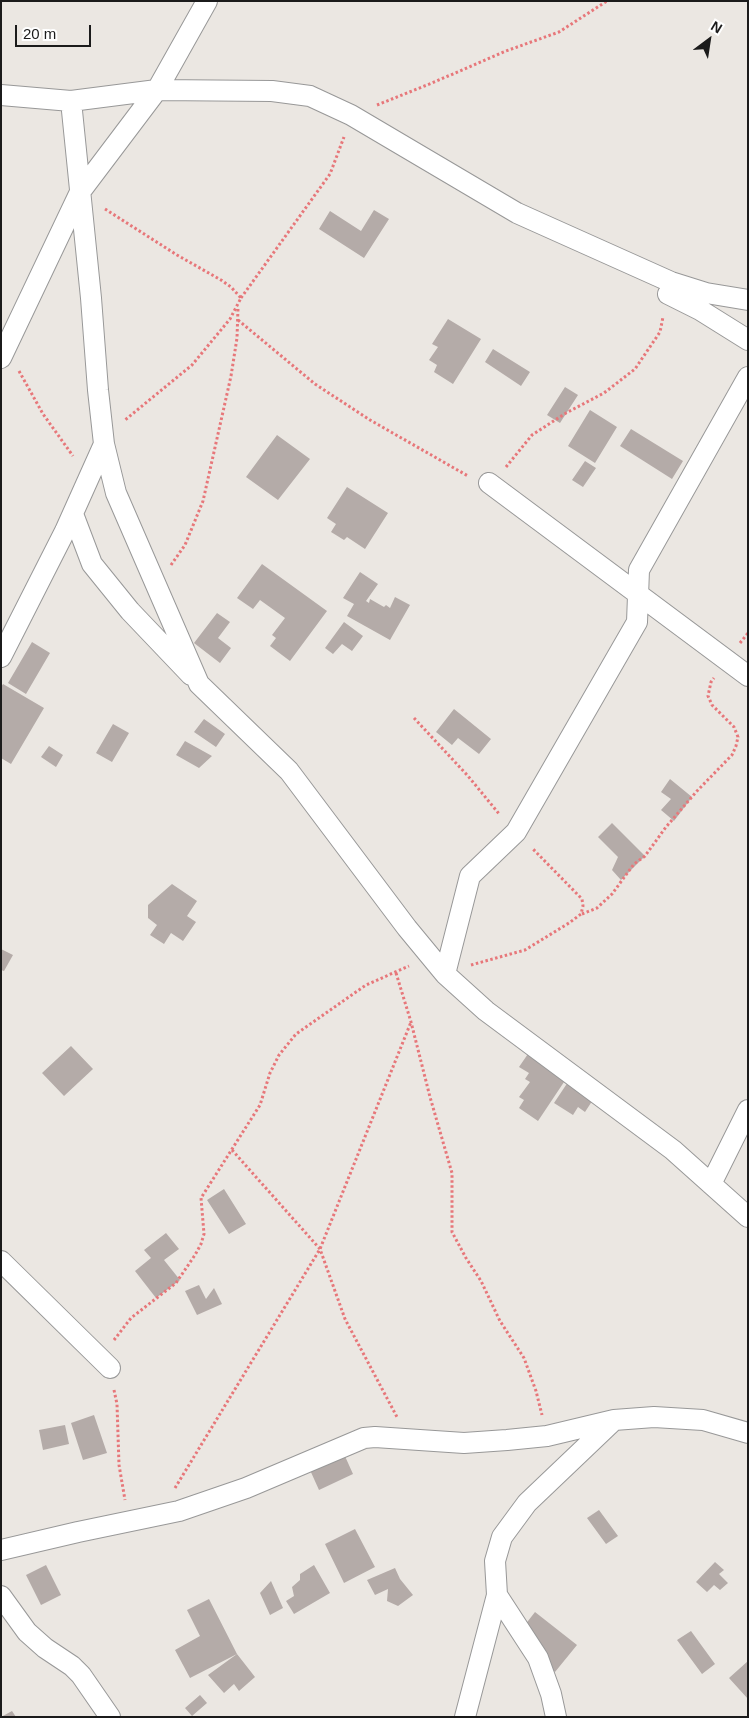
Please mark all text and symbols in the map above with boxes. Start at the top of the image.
scale bar [18,15,94,47]
north arrow [684,15,734,65]
text: N [708,18,725,37]
text: 20 m [23,25,56,42]

